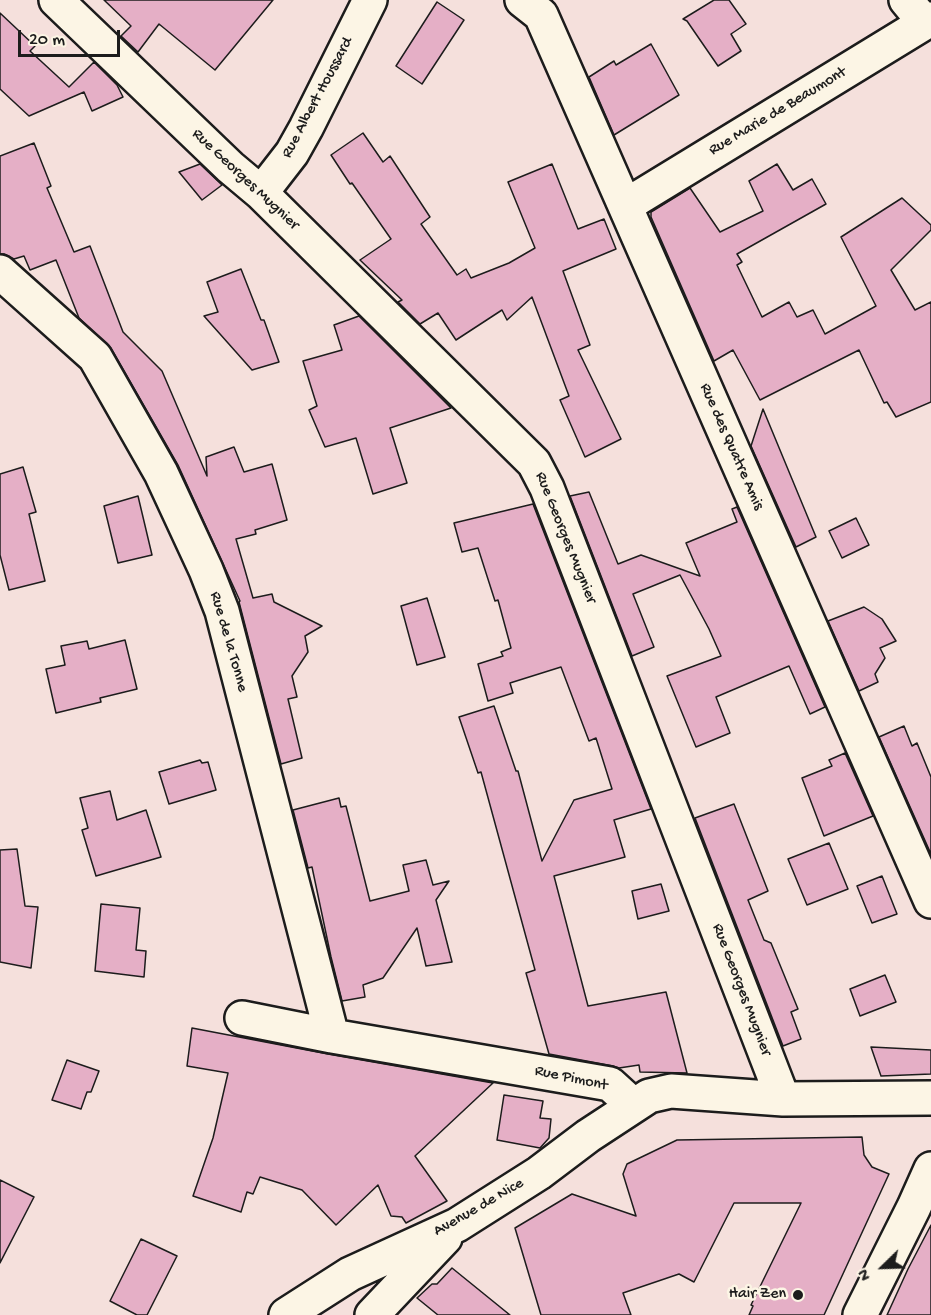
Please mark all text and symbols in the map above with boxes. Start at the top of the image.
scale bar [21,18,123,56]
text: 20 m [29,30,65,51]
street label: Rue Albert Houssard [278,34,358,162]
street label: Rue Marie de Beaumont [706,63,850,161]
street label: Rue Georges Mugnier [187,125,303,235]
street label: Rue des Quatre Amis [694,381,768,513]
street label: Rue Georges Mugnier [530,470,600,606]
street label: Rue de la Tonne [205,590,251,694]
street label: Rue Georges Mugnier [707,921,775,1059]
street label: Rue Pimont [533,1062,609,1096]
street label: Avenue de Nice [430,1174,528,1242]
north arrow [853,1237,913,1297]
text: N [855,1266,877,1283]
place label: Hair Zen [729,1285,786,1305]
marker: Hair Zen [791,1288,805,1302]

